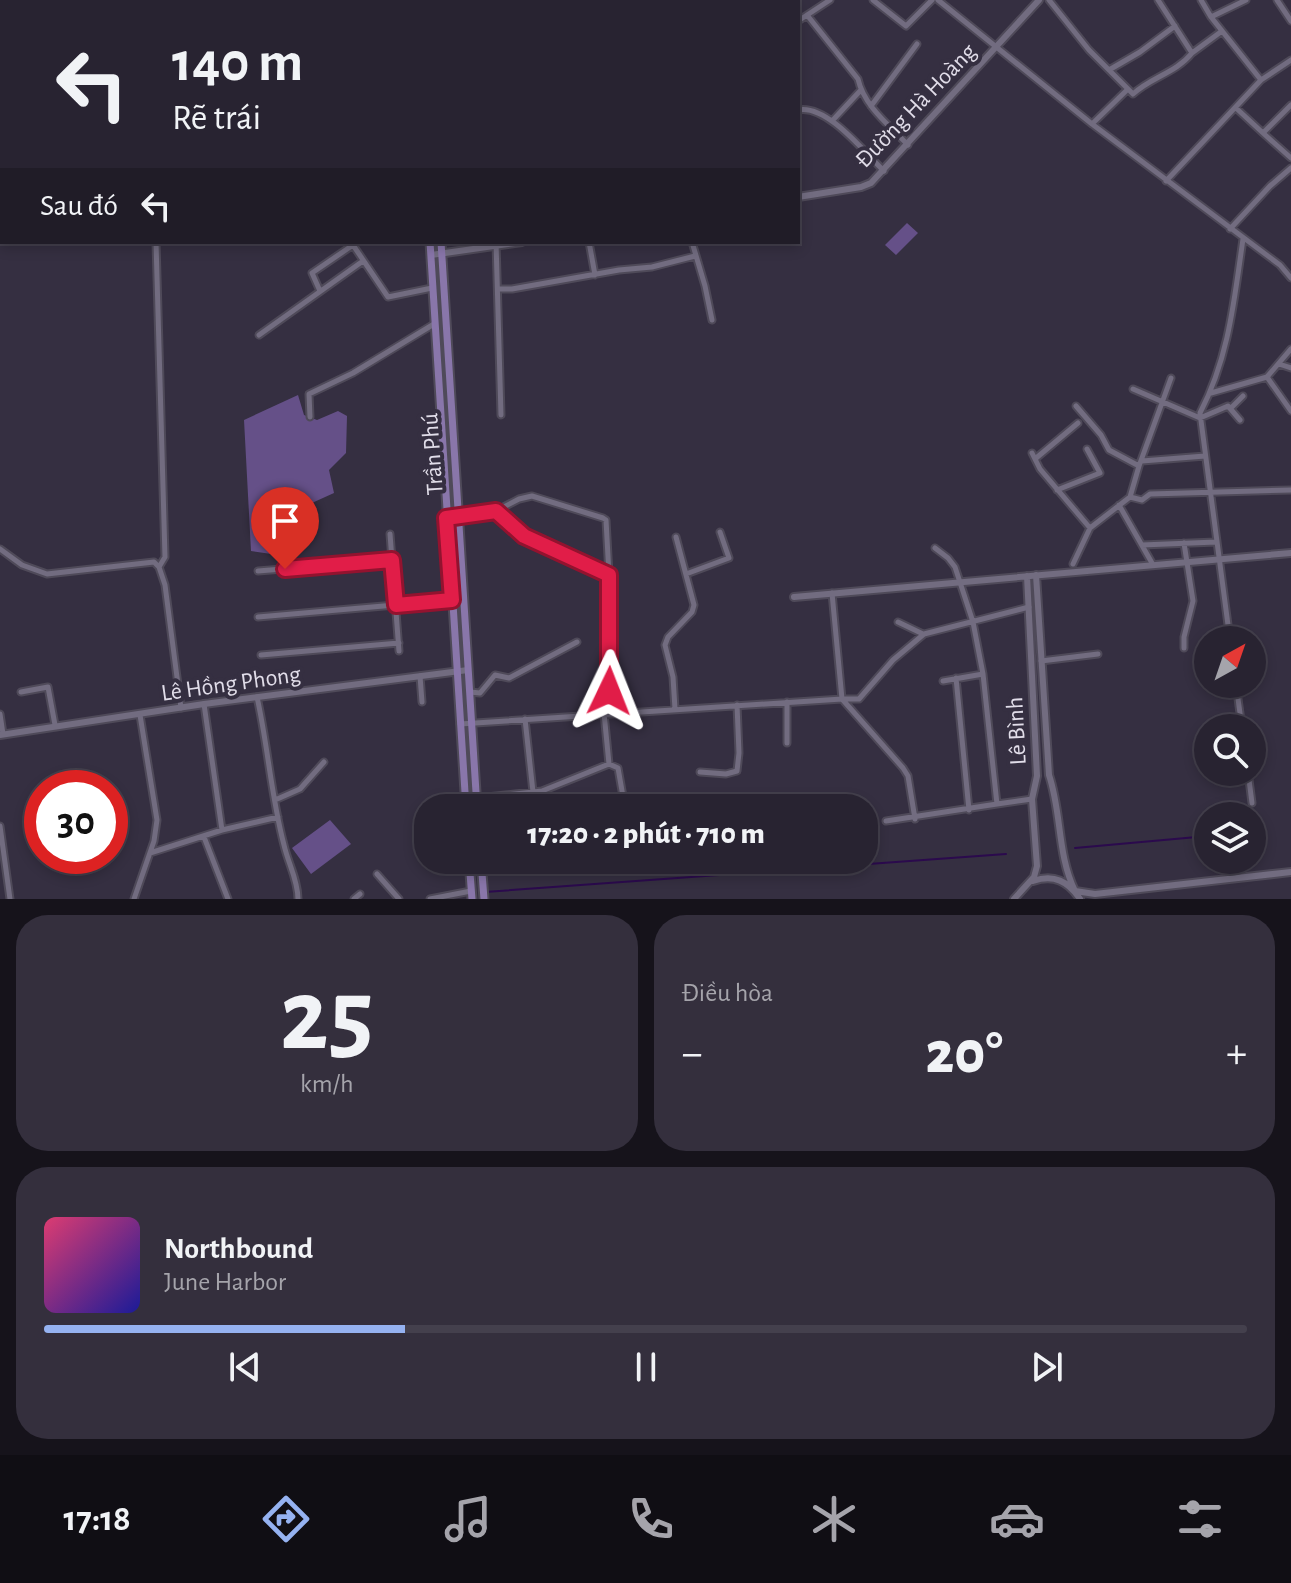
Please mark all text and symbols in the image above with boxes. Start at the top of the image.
icon: left [40,32,144,136]
text: 140 m [172,35,303,91]
street label: Đường Hà Hoàng [851,39,981,173]
text: Rẽ trái [172,100,261,136]
icon: left [134,184,178,228]
text: Sau đó [40,191,118,221]
street label: Trần Phú [418,412,448,496]
pin [251,487,319,569]
icon: arrive [263,499,307,543]
north arrow [1194,626,1266,698]
map controls [1194,626,1266,874]
position arrow [567,649,651,733]
street label: Lê Hồng Phong [160,662,303,706]
street label: Lê Bình [1003,696,1031,766]
button: search [1194,714,1266,786]
speed limit sign: 30 [24,770,128,874]
button: layers [1194,802,1266,874]
text: 17:20 · 2 phút · 710 m [527,819,765,849]
text: 25 [280,965,374,1069]
text: Điều hòa [682,980,773,1006]
text: 20° [926,1024,1003,1084]
text: − [682,1032,703,1076]
text: + [1226,1032,1247,1076]
text: km/h [300,1071,354,1097]
text: Northbound [164,1234,313,1264]
text: June Harbor [164,1269,286,1295]
icon: previous [223,1345,267,1389]
icon: pause [624,1345,668,1389]
icon: next [1025,1345,1069,1389]
icon: directions [258,1491,314,1547]
icon: music [440,1491,496,1547]
icon: phone [623,1491,679,1547]
icon: climate [806,1491,862,1547]
icon: car [989,1491,1045,1547]
icon: filters [1172,1491,1228,1547]
text: 17:18 [63,1501,131,1537]

